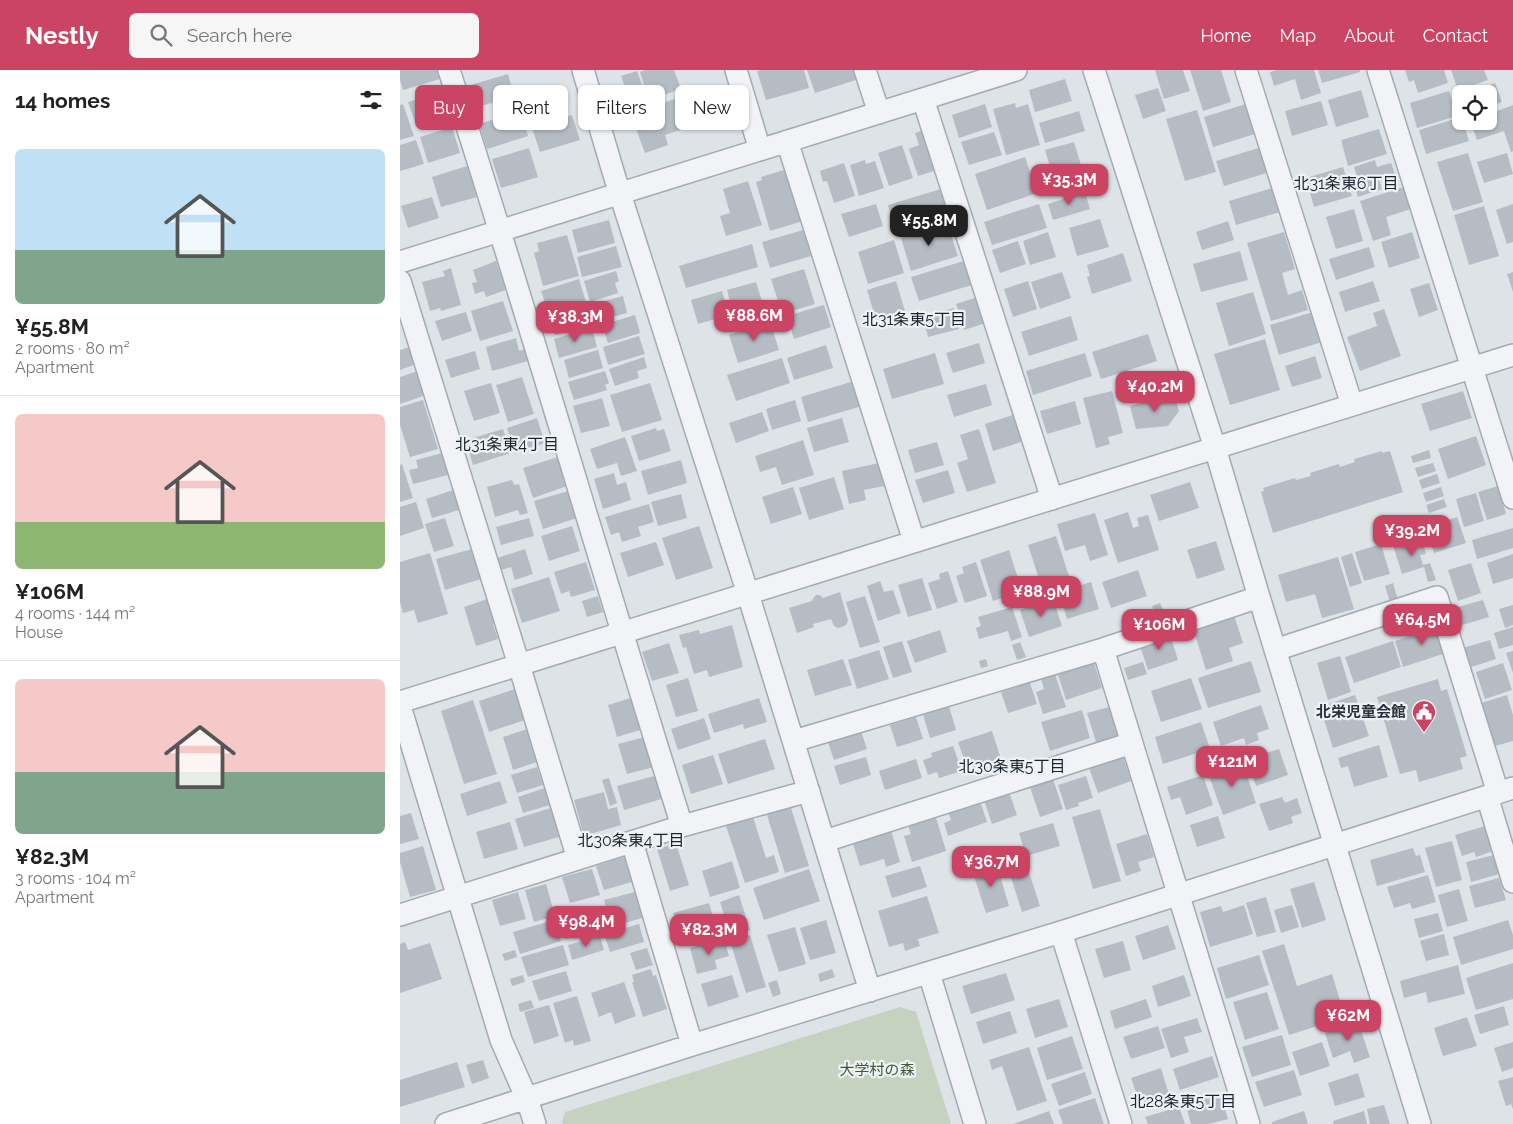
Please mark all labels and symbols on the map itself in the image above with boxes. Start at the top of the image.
pin: ¥35.3M [1028,164,1110,206]
district label: 北31条東6丁目 [1293,174,1399,193]
pin: ¥55.8M [888,204,970,247]
pin: ¥38.3M [534,300,616,343]
pin: ¥88.6M [713,300,795,342]
district label: 北31条東5丁目 [862,310,966,329]
pin: ¥40.2M [1114,370,1196,413]
district label: 北31条東4丁目 [455,435,559,454]
pin: ¥39.2M [1371,514,1453,557]
pin: ¥88.9M [1000,576,1082,618]
pin: ¥64.5M [1381,604,1463,646]
pin: ¥106M [1124,608,1194,651]
public building icon: 北栄児童会館 [1411,699,1437,733]
place label: 北栄児童会館 [1316,703,1406,721]
pin: ¥121M [1197,746,1267,788]
district label: 北30条東5丁目 [958,757,1066,776]
district label: 北30条東4丁目 [577,831,685,850]
pin: ¥36.7M [950,846,1032,888]
pin: ¥98.4M [545,906,627,948]
pin: ¥82.3M [668,914,750,956]
pin: ¥62M [1318,1000,1378,1042]
park label: 大学村の森 [839,1061,915,1079]
district label: 北28条東5丁目 [1130,1092,1236,1111]

